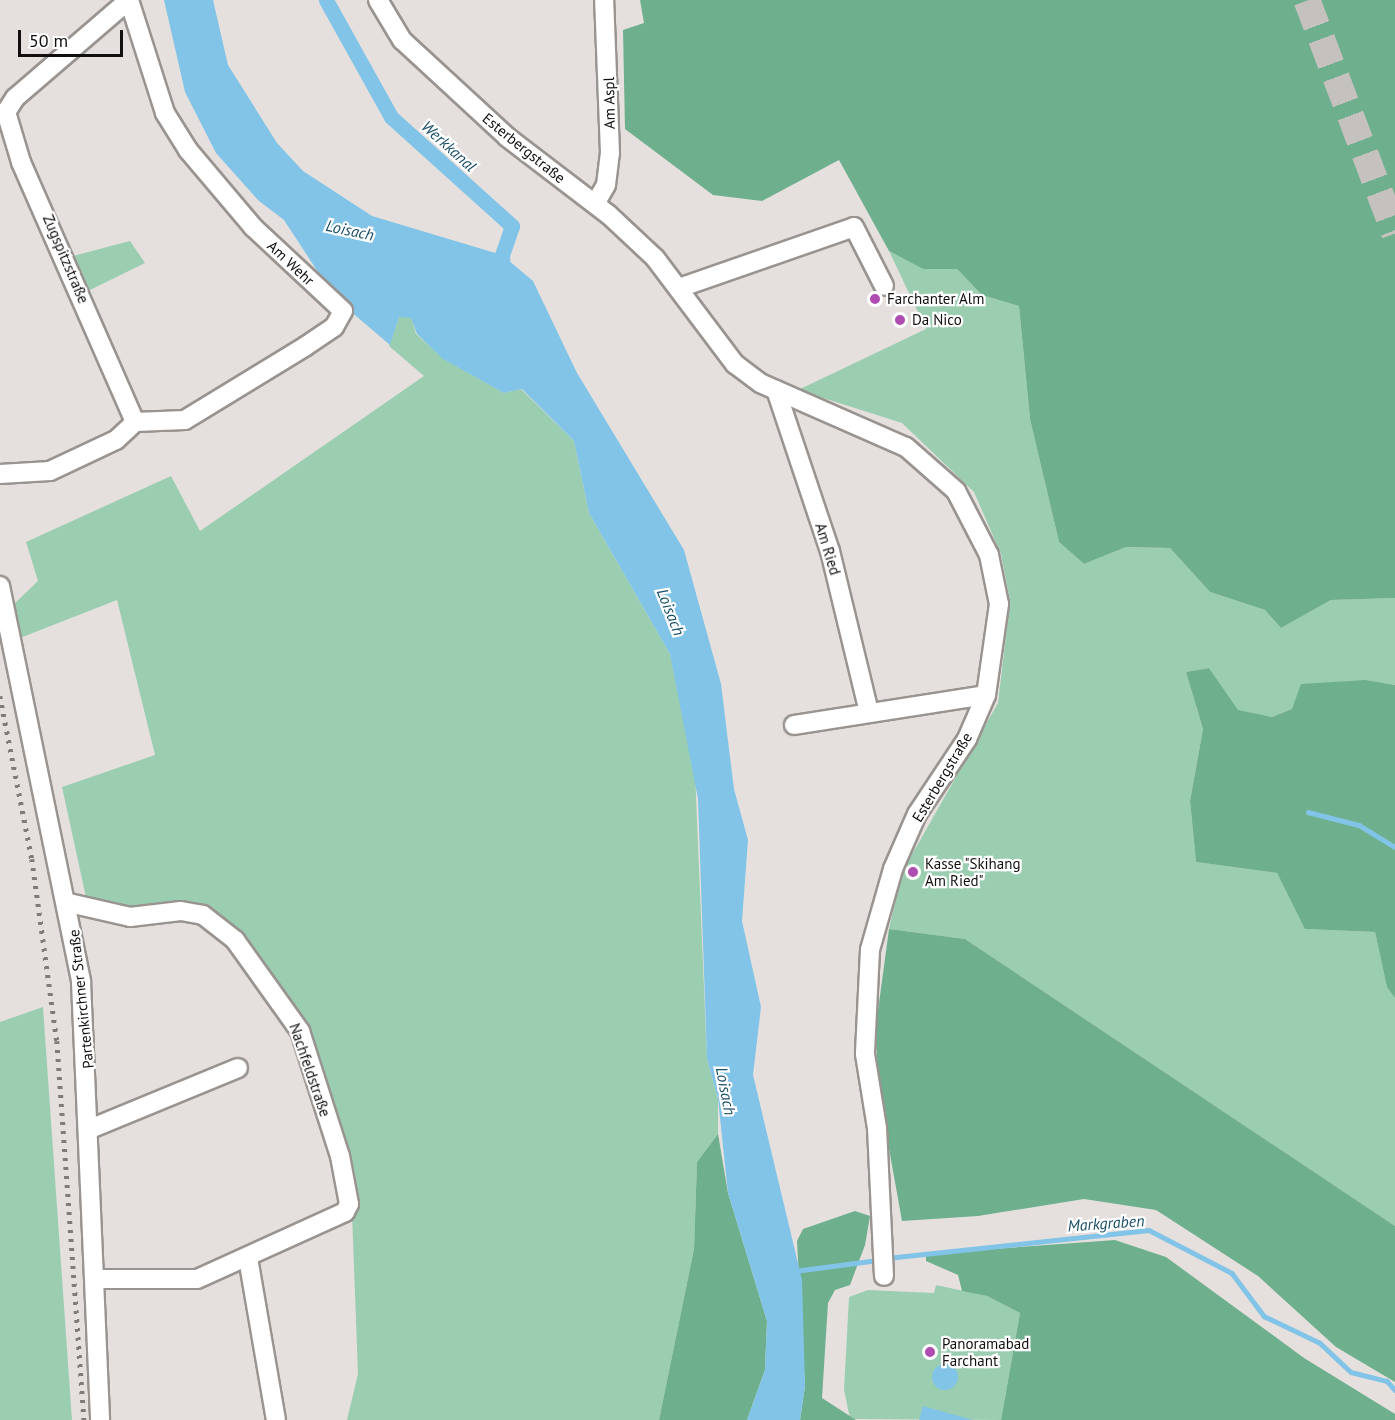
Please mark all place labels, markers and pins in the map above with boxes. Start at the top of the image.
place label: Farchanter Alm [887,290,985,308]
marker: Farchanter Alm [868,292,882,306]
place label: Da Nico [912,311,962,329]
marker: Da Nico [893,313,907,327]
place label: Kasse "Skihang Am Ried" [925,854,1022,889]
marker: Kasse "Skihang Am Ried" [906,865,920,879]
place label: Panoramabad Farchant [942,1334,1029,1369]
marker: Panoramabad Farchant [923,1345,937,1359]

